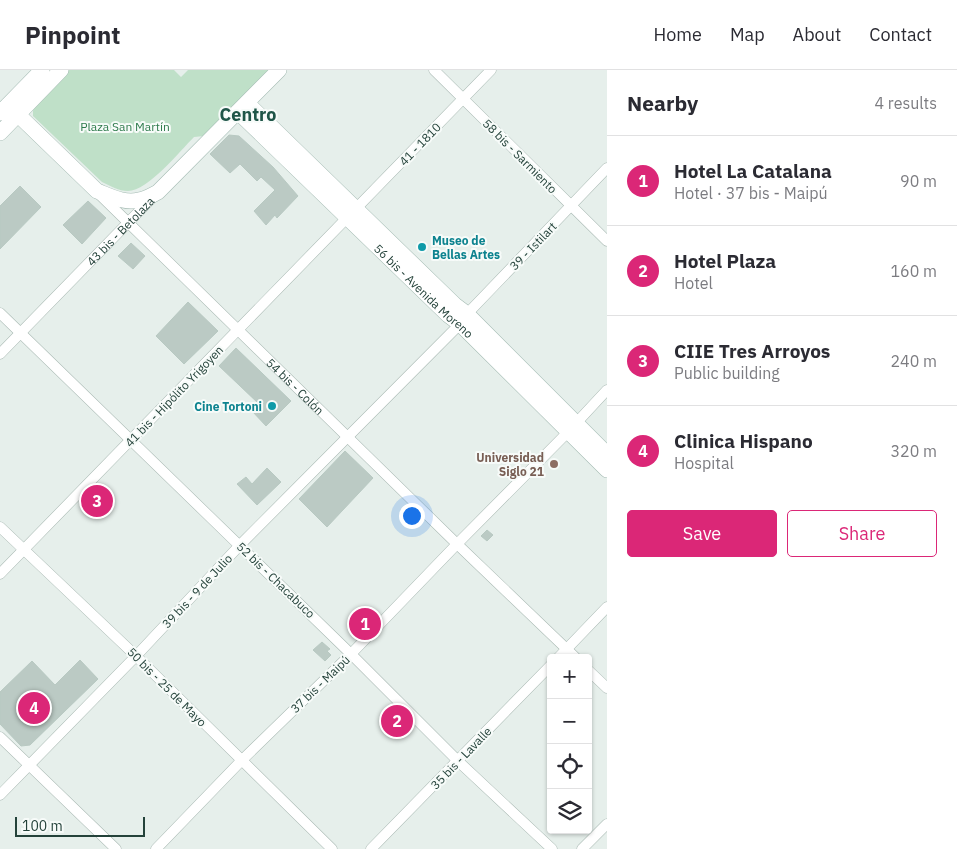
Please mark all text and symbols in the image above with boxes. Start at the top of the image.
text: Pinpoint [25,19,120,51]
text: Home [654,23,702,46]
text: Map [730,23,765,46]
text: About [793,23,841,46]
text: Contact [869,23,932,46]
text: Nearby [627,89,698,117]
text: 4 results [874,93,937,113]
district label: Centro [220,103,276,126]
street label: 58 bis - Sarmiento [480,116,561,197]
park label: Plaza San Martín [80,119,170,134]
street label: 41 - 1810 [396,119,444,169]
text: Hotel La Catalana [674,159,832,183]
text: 1 [638,171,648,191]
text: 90 m [900,171,937,191]
text: Hotel · 37 bis - Maipú [674,183,828,203]
street label: 43 bis - Betolaza [83,193,157,268]
street label: 39 - Istilart [506,219,560,273]
place label: Museo de Bellas Artes [432,233,500,262]
street label: 56 bis - Avenida Moreno [371,241,477,341]
marker: Museo de Bellas Artes [416,241,428,253]
text: Hotel Plaza [674,249,776,273]
text: 2 [638,261,648,281]
text: 160 m [890,261,937,281]
text: Hotel [674,273,713,293]
text: CIIE Tres Arroyos [674,339,830,363]
street label: 41 bis - Hipólito Yrigoyen [122,342,226,450]
text: 3 [638,351,648,371]
text: 240 m [890,351,937,371]
street label: 54 bis - Colón [264,355,327,418]
text: Public building [674,363,780,383]
place label: Cine Tortoni [194,399,262,414]
marker: Cine Tortoni [266,400,278,412]
text: Clinica Hispano [674,429,813,453]
text: 4 [638,441,648,461]
text: 320 m [890,441,937,461]
place label: Universidad Siglo 21 [476,450,544,479]
text: Hospital [674,453,734,473]
marker: Universidad Siglo 21 [548,458,560,470]
pin: 3 [81,482,113,520]
your location [399,503,425,529]
button: Save [627,510,777,557]
button: Share [787,510,937,557]
street label: 52 bis - Chacabuco [234,539,318,621]
street label: 39 bis - 9 de Julio [159,551,235,631]
pin: 1 [349,605,381,643]
street label: 50 bis - 25 de Mayo [124,644,210,730]
street label: 37 bis - Maipú [287,652,353,716]
map controls [547,654,592,834]
button: + [547,654,592,699]
pin: 4 [18,689,50,727]
button: − [547,699,592,744]
pin: 2 [381,702,413,740]
street label: 35 bis - Lavalle [427,723,495,792]
button: locate [547,744,592,789]
button: layers [547,789,592,834]
scale bar [15,814,145,837]
text: 100 m [22,817,63,835]

